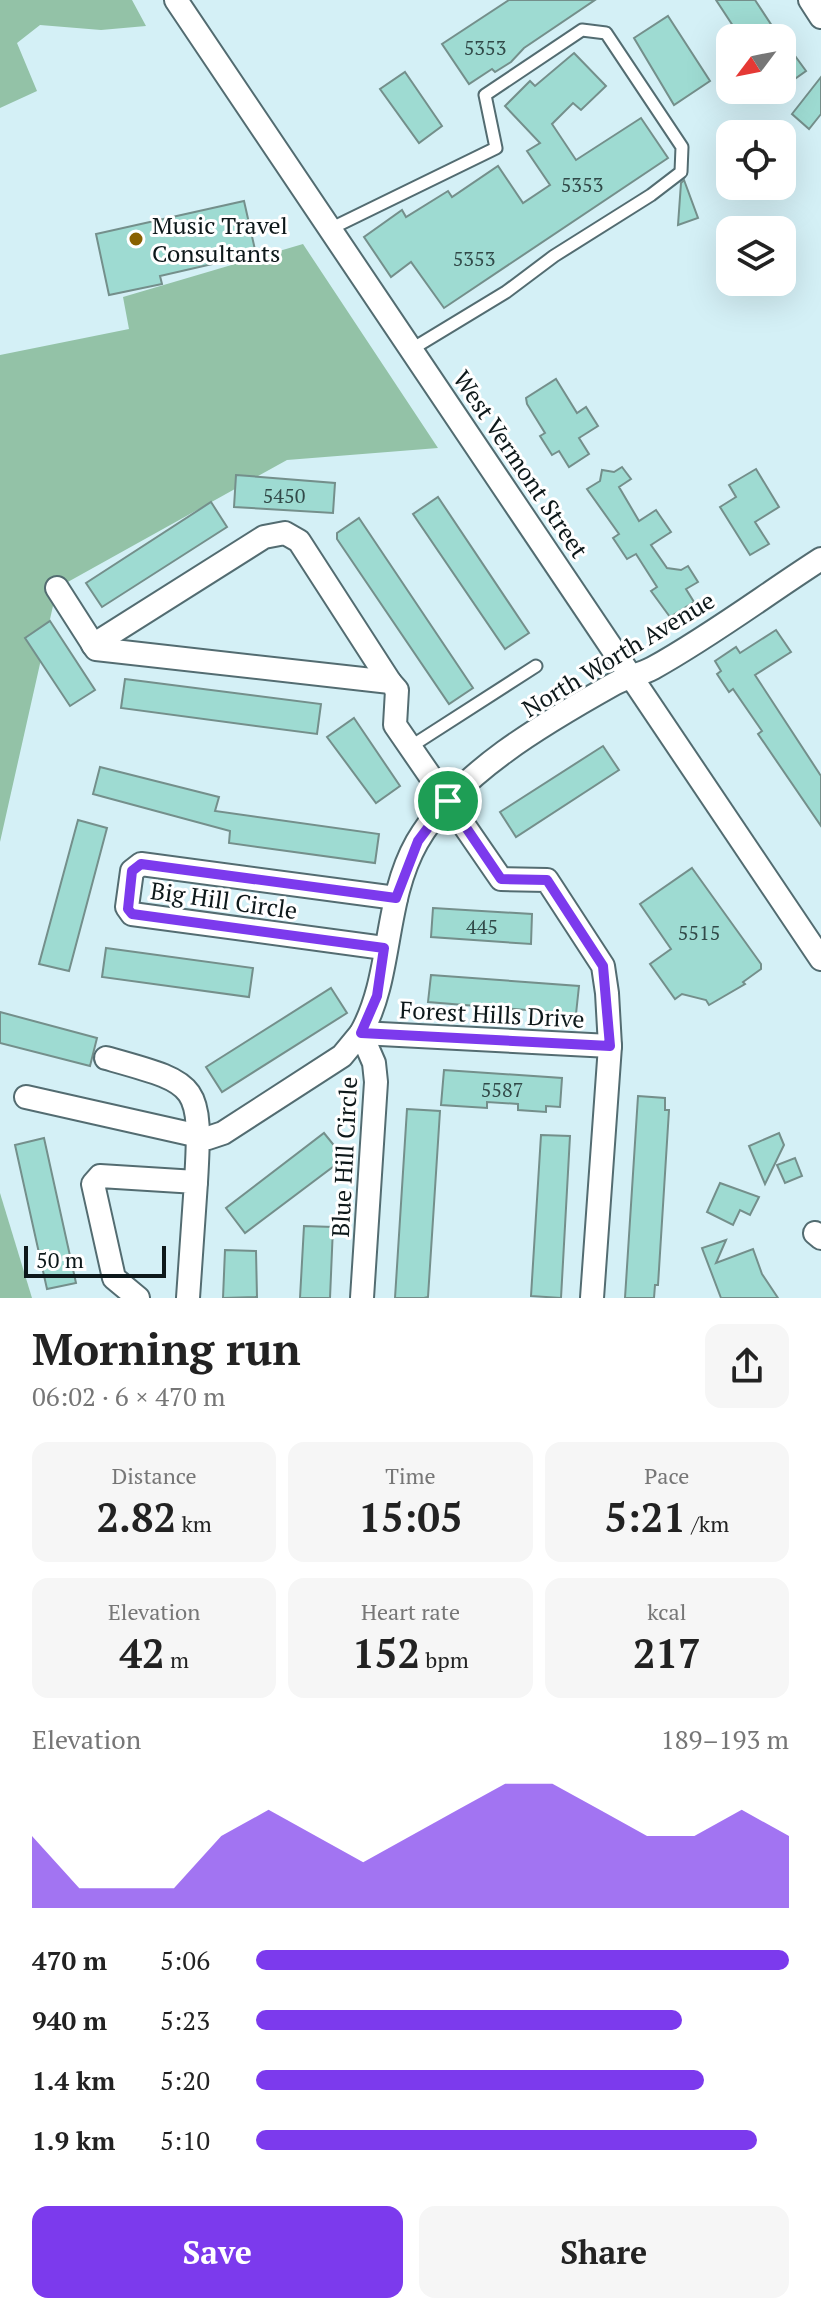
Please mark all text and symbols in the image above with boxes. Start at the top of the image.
north arrow [716,24,796,104]
map controls [716,24,796,296]
house number: 5353 [464,34,506,61]
button: locate [716,120,796,200]
house number: 5353 [561,171,603,198]
place label: Music Travel Consultants [152,209,288,269]
button: layers [716,216,796,296]
marker: Music Travel Consultants [127,230,145,248]
house number: 5353 [453,245,495,272]
street label: West Vermont Street [446,364,596,564]
house number: 5450 [263,482,305,509]
street label: North Worth Avenue [516,584,720,724]
pin [414,767,482,835]
icon: arrive [426,779,470,823]
street label: Big Hill Circle [149,874,299,926]
house number: 445 [466,913,498,940]
house number: 5515 [678,919,720,946]
street label: Forest Hills Drive [399,993,585,1035]
street label: Blue Hill Circle [324,1076,364,1238]
house number: 5587 [481,1076,523,1103]
scale bar [24,1242,166,1278]
text: 50 m [36,1245,84,1274]
text: Morning run [32,1319,301,1378]
button: share [705,1324,789,1408]
text: 06:02 · 6 × 470 m [32,1379,226,1413]
text: Distance [112,1461,197,1490]
text: Time [385,1461,436,1490]
text: Pace [644,1461,689,1490]
text: 2.82 [97,1490,176,1543]
text: 15:05 [358,1490,463,1543]
text: 5:21 [604,1490,686,1543]
text: km [176,1509,212,1538]
text: /km [686,1509,729,1538]
text: Elevation [108,1597,200,1626]
text: Heart rate [361,1597,460,1626]
text: kcal [647,1597,686,1626]
text: 42 [119,1626,165,1679]
text: 152 [352,1626,420,1679]
text: 217 [633,1626,701,1679]
text: m [165,1645,189,1674]
text: bpm [420,1645,469,1674]
text: Elevation [32,1722,141,1756]
text: 189–193 m [661,1722,789,1756]
text: 470 m [32,1943,107,1977]
text: 5:06 [160,1943,210,1977]
text: 940 m [32,2003,107,2037]
text: 5:23 [160,2003,210,2037]
text: 1.4 km [32,2063,115,2097]
text: 5:20 [160,2063,210,2097]
text: 1.9 km [32,2123,115,2157]
text: 5:10 [160,2123,210,2157]
button: Save [32,2206,403,2298]
button: Share [419,2206,789,2298]

